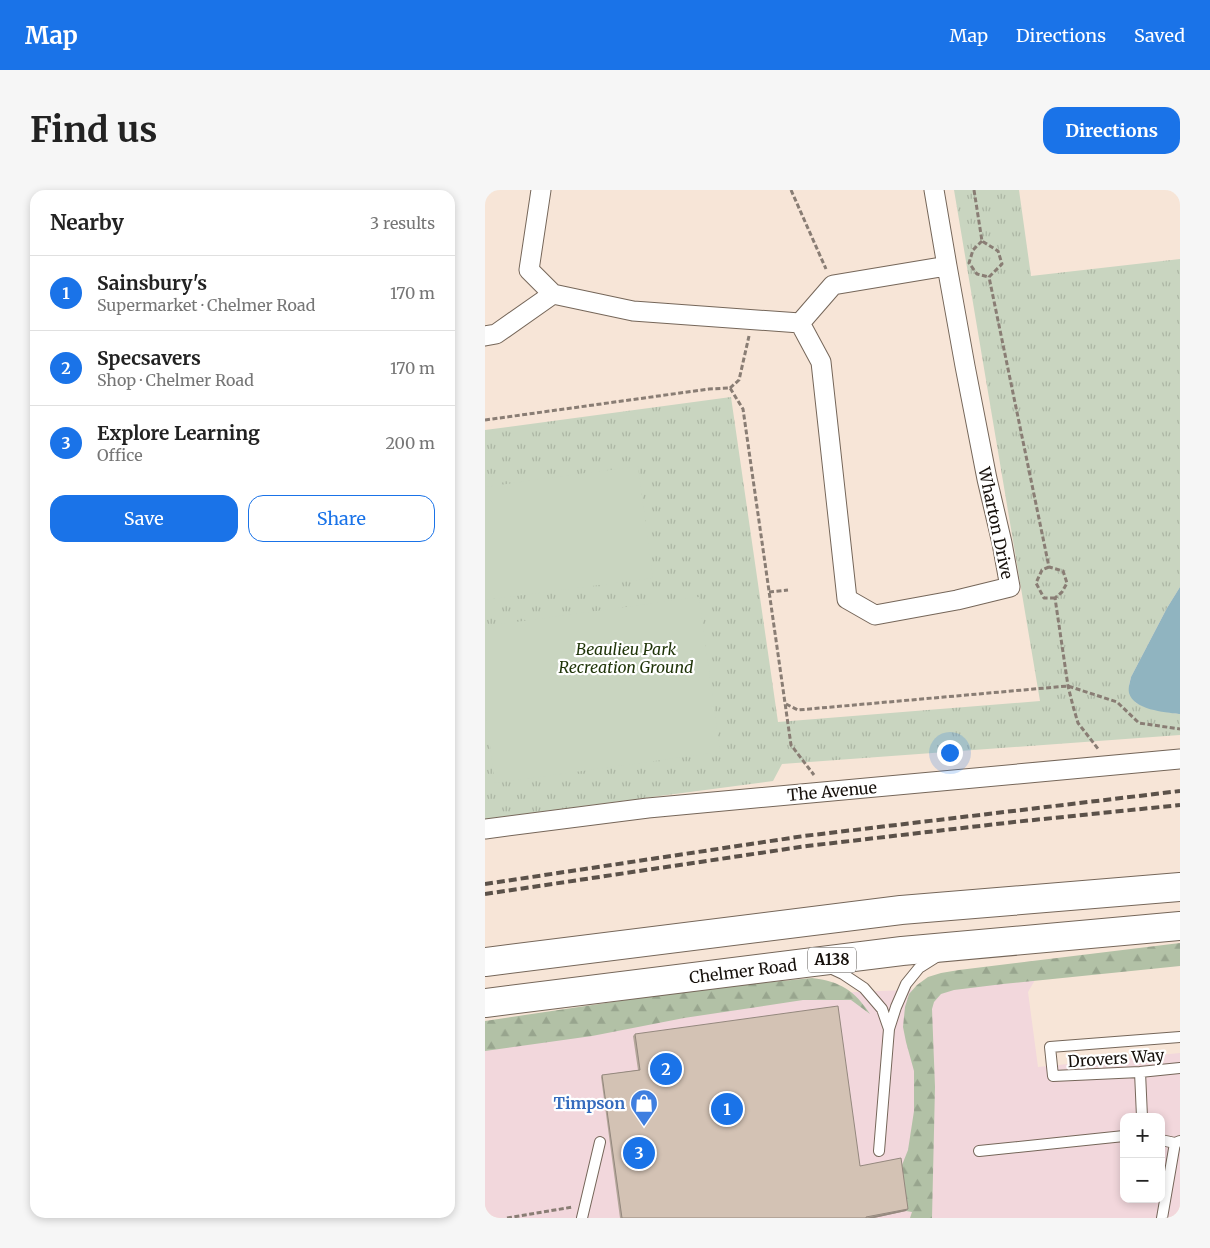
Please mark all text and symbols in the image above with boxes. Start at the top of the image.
text: Map [25,20,78,51]
text: Map [950,24,988,47]
text: Directions [1016,24,1106,47]
text: Saved [1134,24,1185,47]
button: Directions [1043,107,1180,154]
text: Find us [30,108,157,152]
text: Nearby [50,209,124,236]
text: 3 results [370,213,435,233]
text: Sainsbury's [97,271,207,295]
text: 1 [62,283,70,303]
text: 170 m [390,283,435,303]
text: Supermarket · Chelmer Road [97,295,315,315]
text: Specsavers [97,346,201,370]
text: 2 [61,358,71,378]
text: 170 m [390,358,435,378]
text: Shop · Chelmer Road [97,370,254,390]
text: Explore Learning [97,421,260,445]
text: 3 [61,433,71,453]
text: 200 m [385,433,435,453]
text: Office [97,445,143,465]
street label: Wharton Drive [974,464,1018,581]
button: Save [50,495,238,542]
button: Share [248,495,435,542]
park label: Beaulieu Park Recreation Ground [559,639,694,677]
your location [937,740,963,766]
street label: The Avenue [786,777,878,805]
road number: A138 [808,948,856,972]
street label: Chelmer Road [688,954,798,988]
street label: Drovers Way [1067,1045,1166,1071]
pin: 2 [650,1050,682,1088]
shop icon: Timpson [629,1088,659,1127]
pin: 1 [711,1090,743,1128]
place label: Timpson [553,1093,625,1113]
map controls [1120,1113,1165,1203]
button: + [1120,1113,1165,1158]
pin: 3 [623,1134,655,1172]
button: − [1120,1158,1165,1203]

